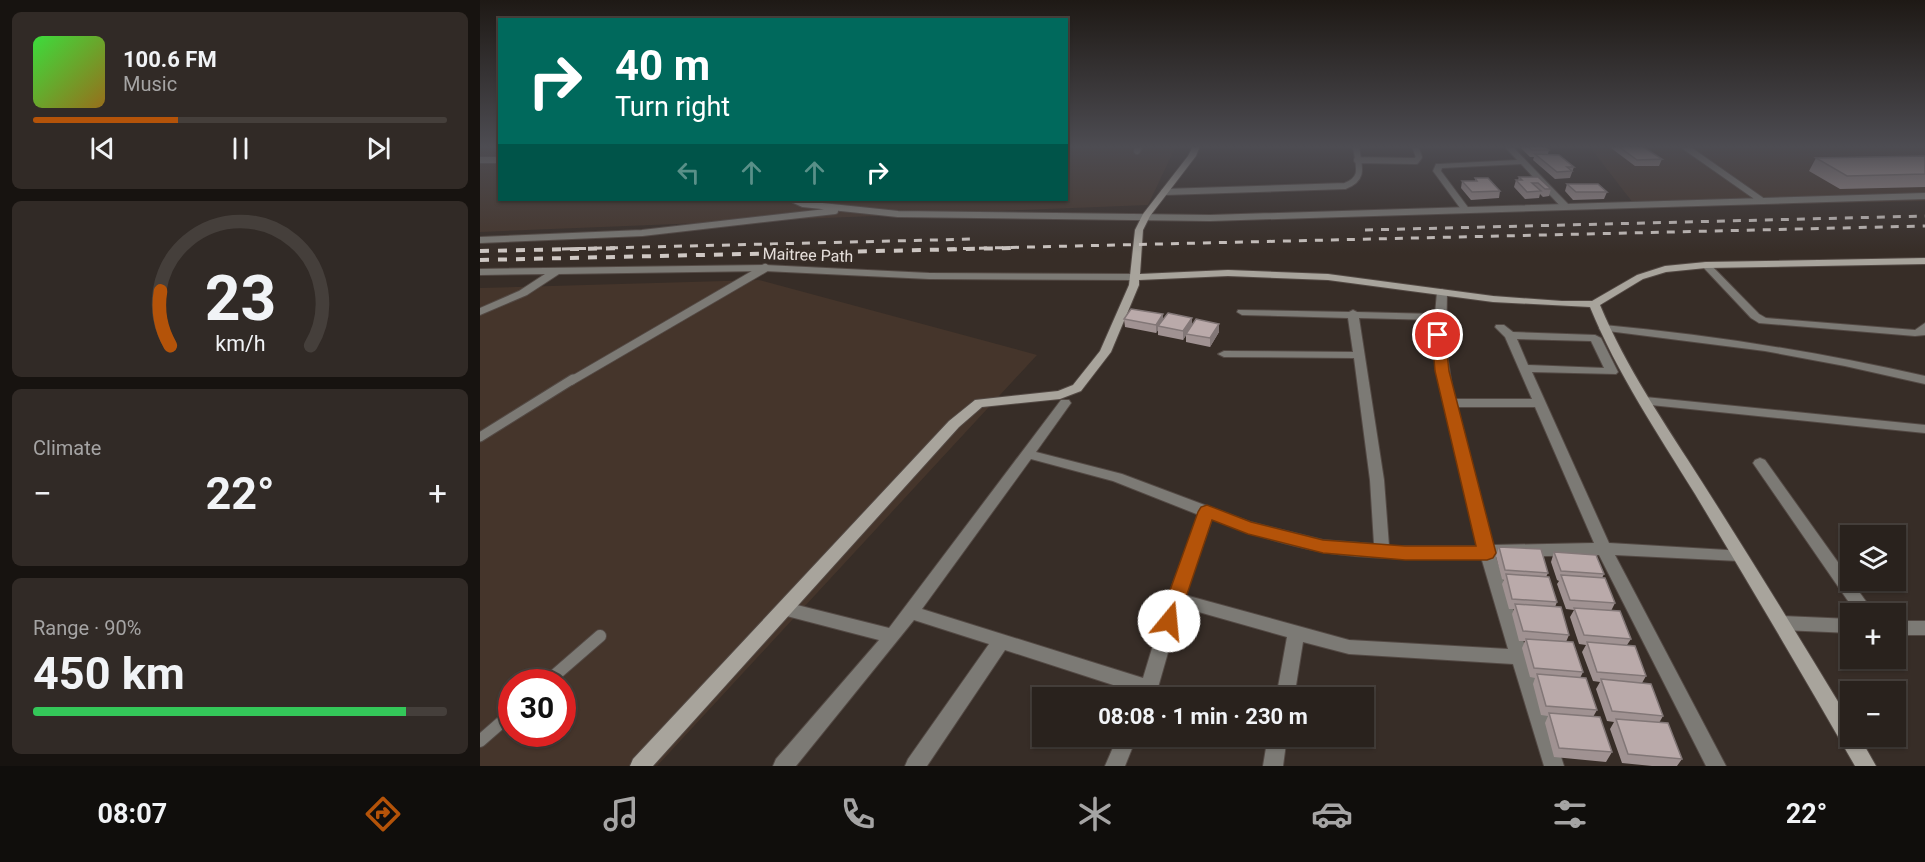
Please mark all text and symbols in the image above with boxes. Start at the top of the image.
text: 40 m [615,41,710,90]
icon: right [516,42,594,120]
text: 100.6 FM [123,47,217,72]
text: Music [123,72,177,96]
text: Turn right [615,91,730,123]
icon: previous [86,132,119,165]
icon: pause [224,132,257,165]
icon: next [362,132,395,165]
icon: left [672,156,705,189]
icon: ahead [735,156,768,189]
icon: ahead [798,156,831,189]
icon: right [861,156,894,189]
street label: Maitree Path [762,244,854,266]
text: 23 [204,262,276,335]
pin [1412,309,1463,360]
icon: arrive [1421,318,1454,351]
text: km/h [215,331,265,356]
text: Climate [33,436,101,460]
text: 22° [205,467,275,520]
text: − [33,474,52,513]
text: + [428,474,447,513]
map controls [1840,525,1906,747]
button: layers [1840,525,1906,591]
position arrow [1137,589,1201,653]
button: + [1840,603,1906,669]
text: Range · 90% [33,616,141,640]
text: 450 km [33,647,185,700]
speed limit sign: 30 [498,669,576,747]
button: − [1840,681,1906,747]
text: 08:08 · 1 min · 230 m [1098,704,1308,729]
icon: directions [362,793,404,835]
icon: music [600,793,642,835]
icon: phone [837,793,879,835]
icon: climate [1074,793,1116,835]
icon: car [1311,793,1353,835]
icon: filters [1549,793,1591,835]
text: 08:07 [98,798,167,830]
text: 22° [1786,798,1827,830]

